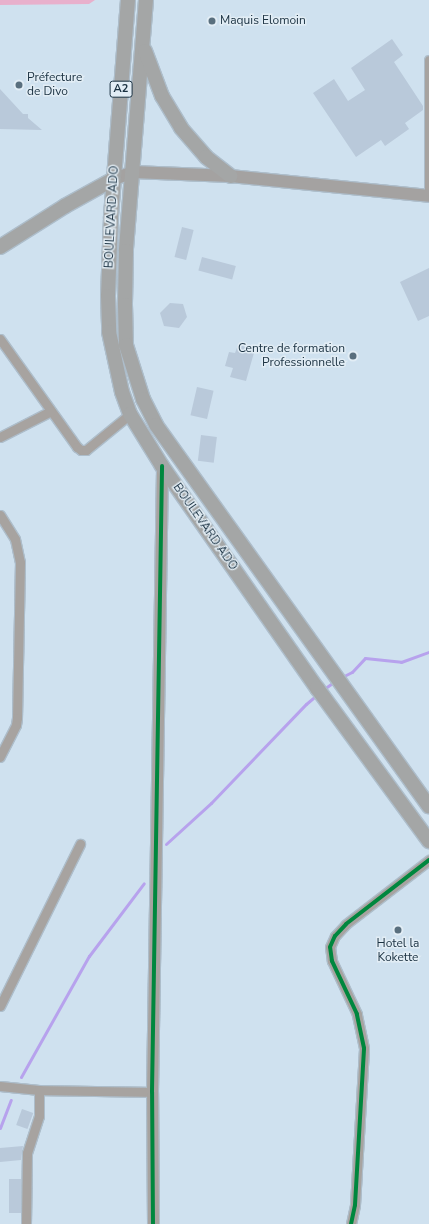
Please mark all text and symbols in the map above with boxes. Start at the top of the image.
place label: Maquis Elomoin [220,14,306,28]
marker: Maquis Elomoin [207,16,217,26]
place label: Préfecture de Divo [27,71,82,99]
marker: Préfecture de Divo [14,80,24,90]
road number: A2 [109,80,133,98]
street label: BOULEVARD ADO [102,165,122,269]
place label: Centre de formation Professionnelle [238,342,345,370]
marker: Centre de formation Professionnelle [348,351,358,361]
street label: BOULEVARD ADO [170,481,240,573]
marker: Hotel la Kokette [393,925,403,935]
place label: Hotel la Kokette [377,937,419,965]

